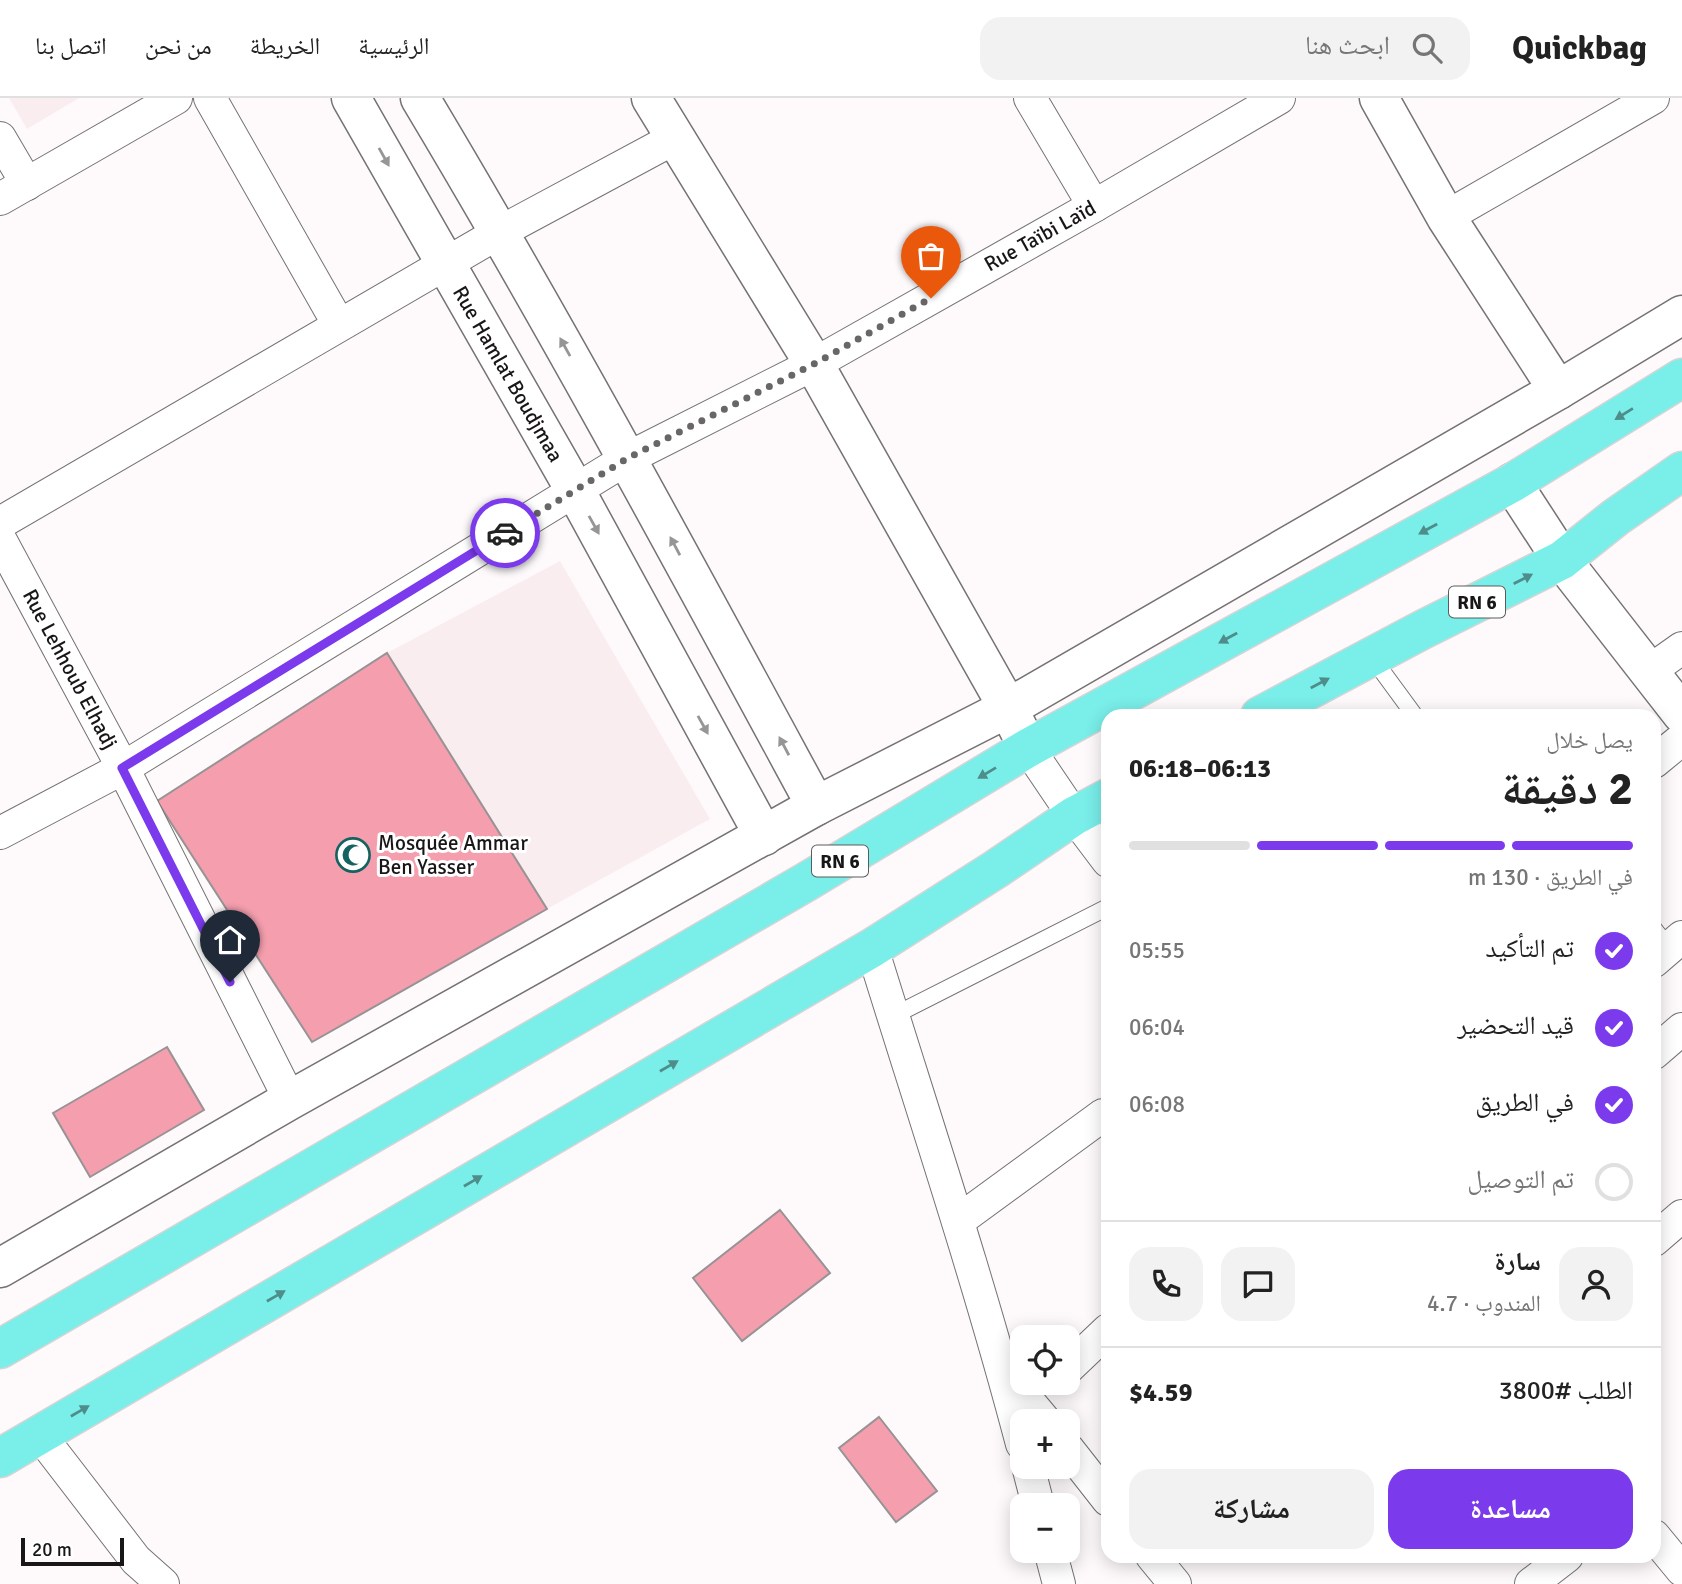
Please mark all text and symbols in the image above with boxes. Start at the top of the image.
search box [980,17,1470,80]
text: Quickbag [1512,28,1647,69]
icon: search [1408,29,1446,67]
text: ابحث هنا [1305,30,1390,62]
text: اتصل بنا [35,31,107,61]
text: من نحن [145,31,212,61]
text: الخريطة [250,31,320,61]
text: الرئيسية [358,31,429,61]
one-way arrow [378,148,390,167]
street label: Rue Taïbi Laïd [980,195,1100,277]
pin [901,226,961,298]
icon: bag [912,237,950,275]
street label: Rue Hamlat Boudjmaa [447,281,569,467]
one-way arrow [559,338,571,357]
one-way arrow [1614,408,1633,420]
courier [470,498,540,568]
icon: car [486,514,524,552]
one-way arrow [588,516,600,535]
one-way arrow [1418,523,1437,535]
one-way arrow [670,536,681,556]
one-way arrow [1513,574,1533,585]
street label: Rue Lehhoub Elhadj [17,585,123,753]
road number: RN 6 [1449,587,1505,618]
one-way arrow [1218,633,1238,644]
one-way arrow [1311,678,1331,690]
one-way arrow [697,715,709,735]
text: يصل خلال [1546,726,1633,755]
one-way arrow [778,736,790,756]
text: 06:13–06:18 [1129,753,1271,785]
text: 2 دقيقة [1501,761,1633,817]
one-way arrow [977,767,996,779]
place label: Mosquée Ammar Ben Yasser [378,830,528,880]
mosque icon: Mosquée Ammar Ben Yasser [334,836,372,874]
road number: RN 6 [812,846,868,876]
text: في الطريق · 130 m [1468,863,1633,892]
pin [200,910,260,982]
icon: home [211,921,249,959]
icon: check [1595,932,1633,970]
text: تم التأكيد [1486,933,1574,965]
text: 05:55 [1129,936,1185,965]
icon: check [1595,1009,1633,1047]
text: قيد التحضير [1457,1010,1574,1042]
text: 06:04 [1129,1013,1185,1042]
one-way arrow [660,1060,679,1072]
icon: check [1595,1086,1633,1124]
text: في الطريق [1475,1087,1574,1119]
text: 06:08 [1129,1090,1185,1119]
text: تم التوصيل [1467,1164,1574,1196]
one-way arrow [463,1175,482,1187]
text: سارة [1494,1246,1541,1278]
button: phone [1129,1247,1203,1321]
button: chat [1221,1247,1295,1321]
button: person [1559,1247,1633,1321]
text: المندوب · 4.7 [1427,1289,1541,1318]
one-way arrow [267,1290,286,1302]
map controls [1010,1325,1080,1563]
button: locate [1010,1325,1080,1395]
text: الطلب #3800 [1499,1375,1633,1407]
text: $4.59 [1129,1377,1193,1409]
one-way arrow [70,1405,90,1417]
button: + [1010,1409,1080,1479]
button: مشاركة [1129,1469,1374,1549]
button: مساعدة [1388,1469,1633,1549]
button: − [1010,1493,1080,1563]
scale bar [21,1535,124,1567]
text: 20 m [32,1538,72,1562]

